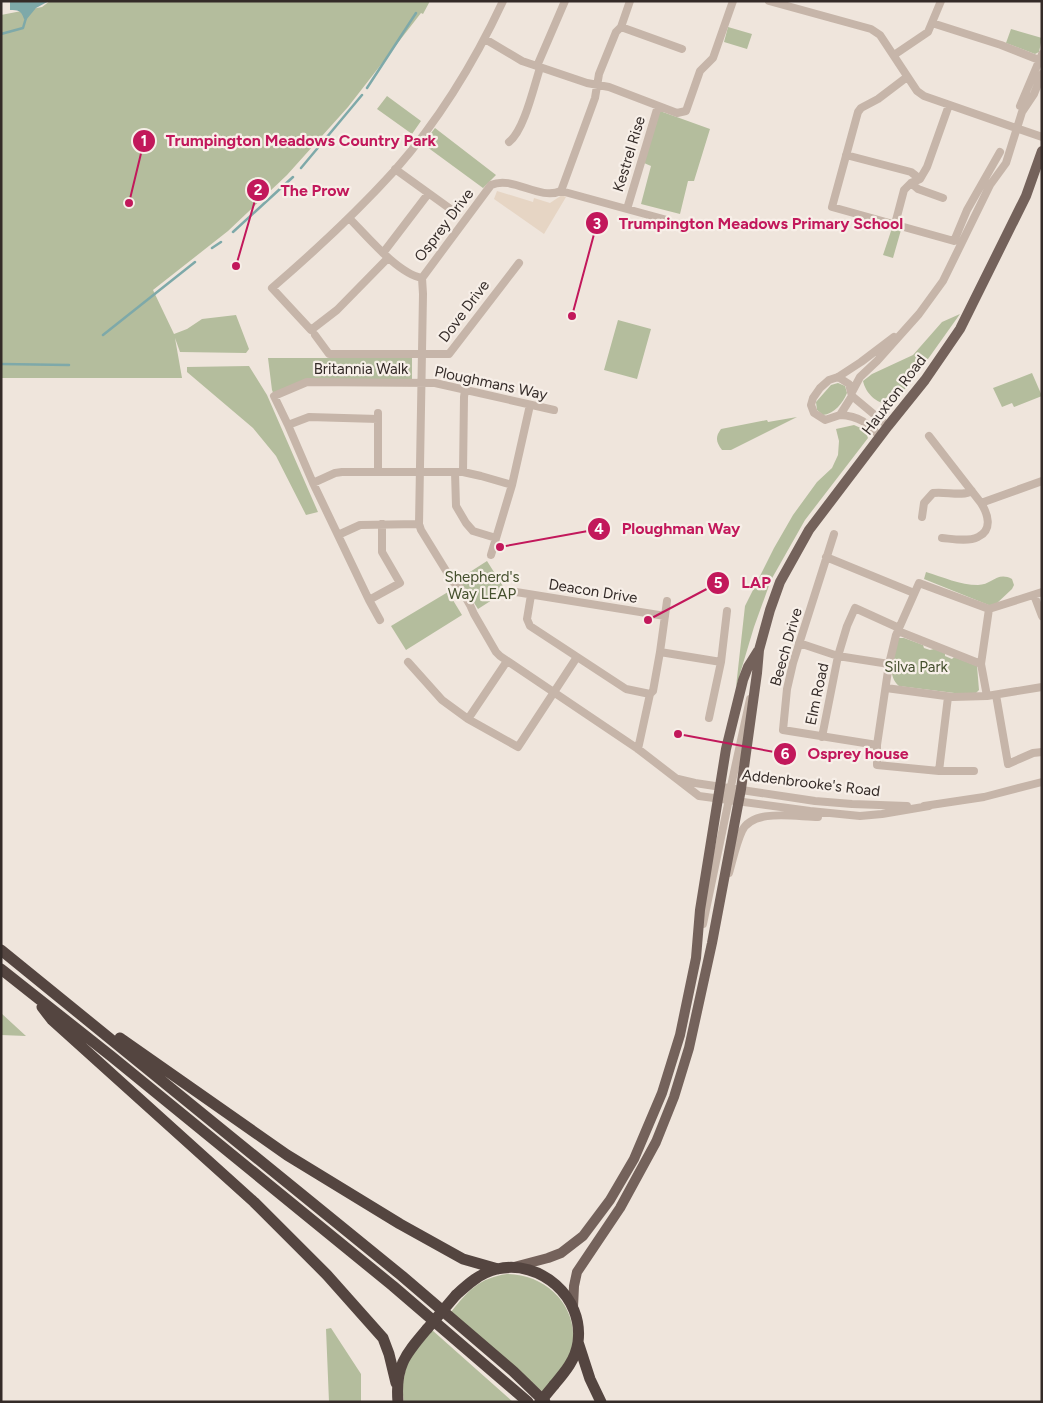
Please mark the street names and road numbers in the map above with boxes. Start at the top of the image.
street label: Kestrel Rise [609,114,649,194]
street label: Osprey Drive [411,185,477,265]
street label: Dove Drive [435,276,493,346]
street label: Hauxton Road [858,352,930,438]
street label: Britannia Walk [314,360,409,378]
street label: Ploughmans Way [433,362,549,404]
street label: Deacon Drive [547,575,639,607]
street label: Beech Drive [766,606,806,688]
street label: Elm Road [802,661,832,727]
street label: Addenbrooke's Road [741,766,881,800]

